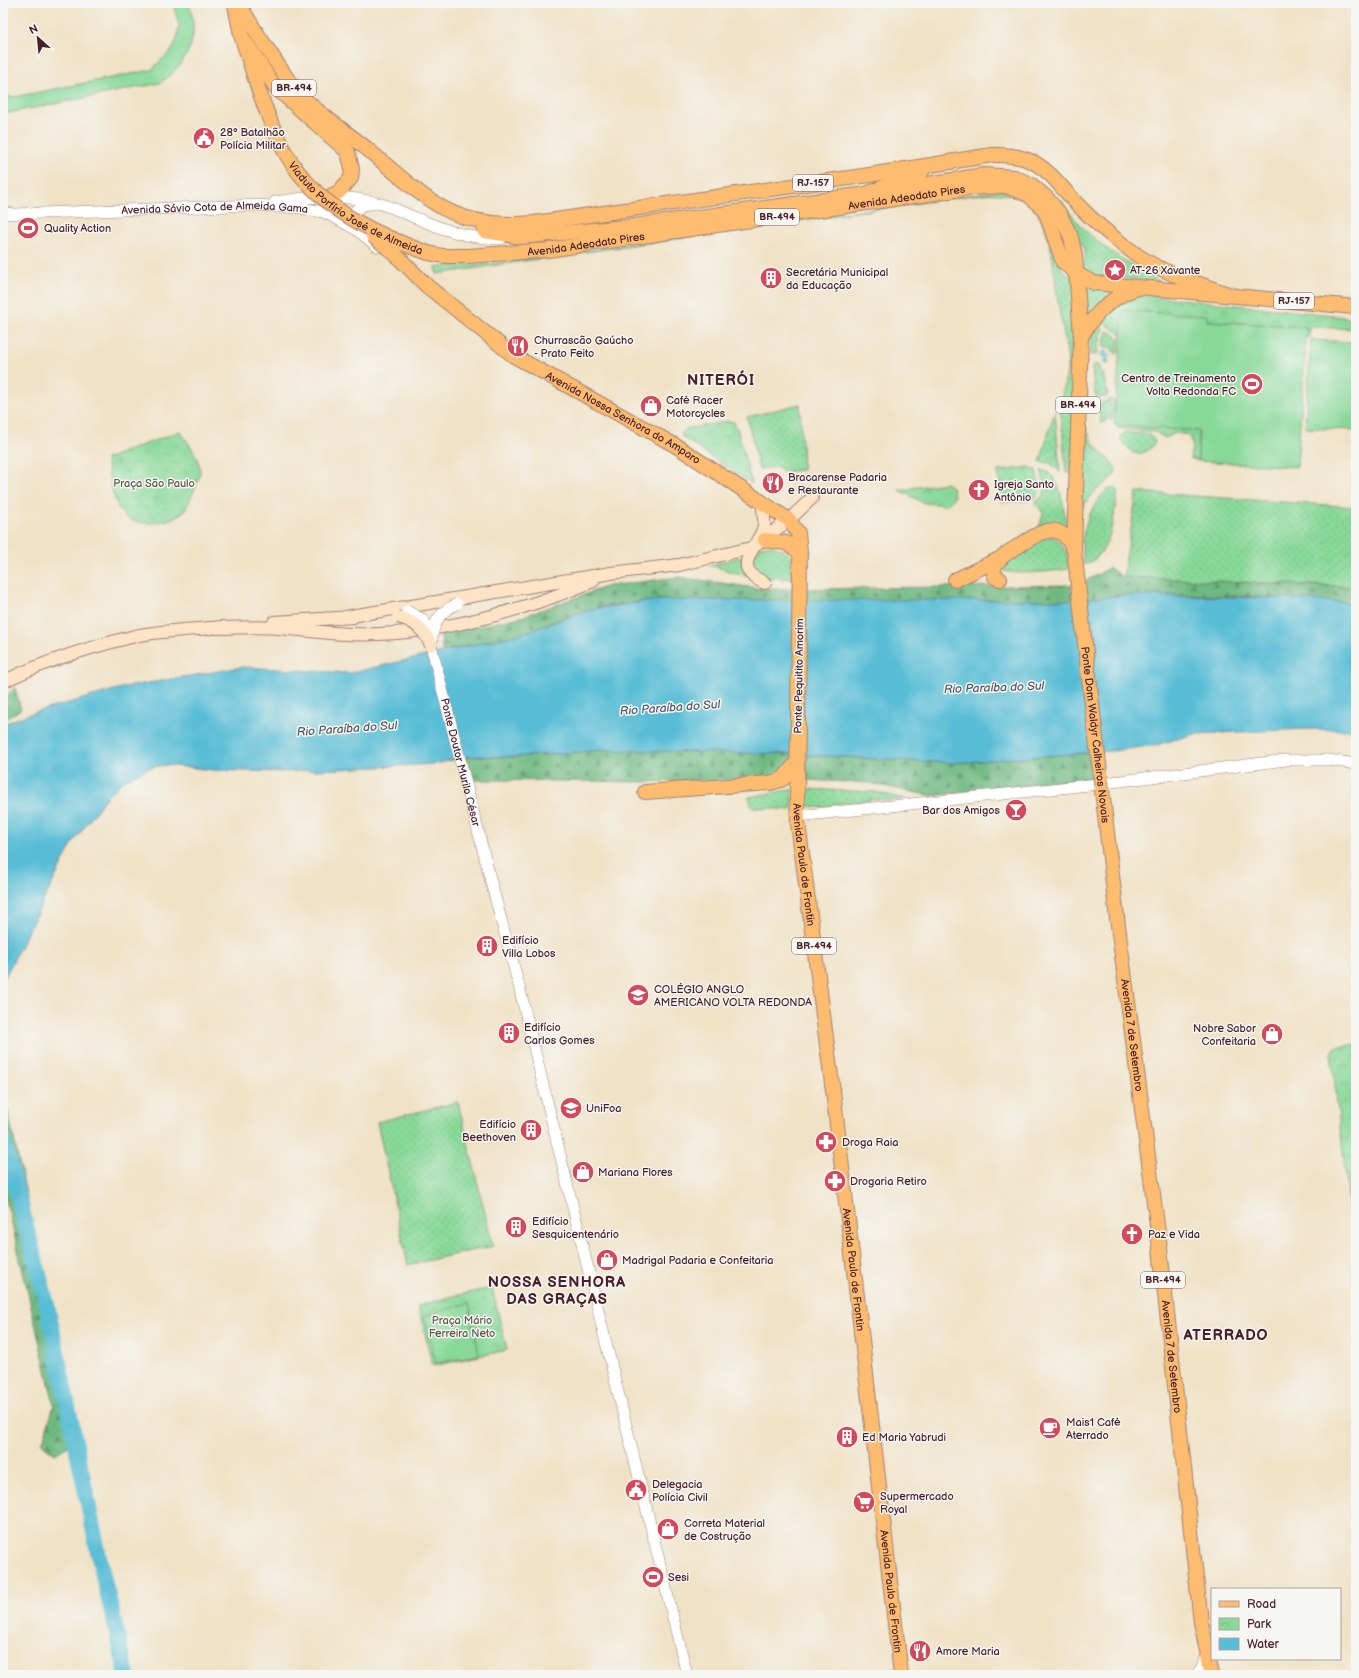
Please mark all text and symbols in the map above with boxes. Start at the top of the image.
north arrow [18,18,58,58]
text: N [27,22,40,37]
road number: BR-494 [272,80,316,96]
public building icon: 28º Batalhão Polícia Militar [191,125,217,151]
place label: 28º Batalhão Polícia Militar [220,126,287,152]
street label: Viaduto Porfírio José de Almeida [286,159,425,257]
road number: RJ-157 [793,175,833,191]
street label: Avenida Adeodato Pires [847,182,967,212]
street label: Avenida Sávio Cota de Almeida Gama [121,198,309,217]
road number: BR-494 [755,209,799,225]
sports icon: Quality Action [15,215,41,241]
place label: Quality Action [44,222,111,235]
street label: Avenida Adeodato Pires [527,229,646,258]
place icon: AT-26 Xavante [1102,257,1128,283]
place label: AT-26 Xavante [1130,264,1201,277]
building icon: Secretária Municipal da Educação [758,265,784,291]
place label: Secretária Municipal da Educação [786,266,888,292]
road number: RJ-157 [1274,293,1314,309]
restaurant icon: Churrascão Gaúcho - Prato Feito [505,333,531,359]
place label: Churrascão Gaúcho - Prato Feito [534,334,633,360]
street label: Avenida Nossa Senhora do Amparo [544,369,703,467]
district label: NITERÓI [687,370,755,390]
sports icon: Centro de Treinamento Volta Redonda FC [1239,371,1265,397]
place label: Centro de Treinamento Volta Redonda FC [1121,372,1236,398]
shop icon: Café Racer Motorcycles [638,393,664,419]
place label: Café Racer Motorcycles [666,394,726,420]
road number: BR-494 [1056,397,1100,413]
restaurant icon: Bracarense Padaria e Restaurante [760,470,786,496]
place label: Bracarense Padaria e Restaurante [788,471,887,497]
park label: Praça São Paulo [113,477,195,490]
church icon: Igreja Santo Antônio [966,477,992,503]
place label: Igreja Santo Antônio [994,478,1054,504]
street label: Ponte Pequitito Amorim [791,618,807,734]
street label: Ponte Dom Waldyr Calheiros Novais [1079,646,1112,824]
water label: Rio Paraíba do Sul [943,679,1046,697]
street label: Ponte Doutor Murilo César [438,697,483,829]
water label: Rio Paraíba do Sul [619,697,722,719]
water label: Rio Paraíba do Sul [296,718,399,740]
bar icon: Bar dos Amigos [1003,797,1029,823]
street label: Avenida Paulo de Frontin [791,803,818,927]
place label: Bar dos Amigos [922,804,1001,817]
building icon: Edifício Villa Lobos [474,933,500,959]
place label: Edifício Villa Lobos [502,934,556,960]
road number: BR-494 [792,938,836,954]
street label: Avenida 7 de Setembro [1118,978,1146,1092]
school or university icon: COLÉGIO ANGLO AMERICANO VOLTA REDONDA [625,982,651,1008]
place label: COLÉGIO ANGLO AMERICANO VOLTA REDONDA [654,982,812,1009]
building icon: Edifício Carlos Gomes [496,1020,522,1046]
place label: Edifício Carlos Gomes [524,1021,595,1047]
shop icon: Nobre Sabor Confeitaria [1259,1021,1285,1047]
place label: Nobre Sabor Confeitaria [1193,1022,1257,1048]
school or university icon: UniFoa [558,1095,584,1121]
place label: UniFoa [586,1102,622,1115]
building icon: Edifício Beethoven [518,1117,544,1143]
place label: Edifício Beethoven [462,1118,516,1144]
pharmacy icon: Droga Raia [813,1129,839,1155]
place label: Droga Raia [842,1136,898,1149]
shop icon: Mariana Flores [570,1159,596,1185]
place label: Mariana Flores [598,1166,673,1179]
pharmacy icon: Drogaria Retiro [822,1168,848,1194]
place label: Drogaria Retiro [850,1175,927,1188]
street label: Avenida Paulo de Frontin [840,1207,867,1332]
building icon: Edifício Sesquicentenário [503,1214,529,1240]
place label: Edifício Sesquicentenário [532,1215,619,1241]
church icon: Paz e Vida [1119,1221,1145,1247]
place label: Paz e Vida [1148,1228,1200,1241]
shop icon: Madrigal Padaria e Confeitaria [594,1247,620,1273]
place label: Madrigal Padaria e Confeitaria [622,1254,774,1267]
road number: BR-494 [1141,1272,1185,1288]
district label: NOSSA SENHORA DAS GRAÇAS [488,1273,626,1309]
street label: Avenida 7 de Setembro [1159,1299,1184,1414]
park label: Praça Mário Ferreira Neto [429,1314,495,1340]
district label: ATERRADO [1182,1326,1269,1345]
cafe icon: Mais1 Café Aterrado [1037,1415,1063,1441]
place label: Mais1 Café Aterrado [1066,1416,1121,1442]
building icon: Ed Maria Yabrudi [834,1424,860,1450]
place label: Ed Maria Yabrudi [862,1431,946,1444]
public building icon: Delegacia Polícia Civil [623,1477,649,1503]
place label: Delegacia Polícia Civil [652,1478,708,1504]
supermarket icon: Supermercado Royal [851,1489,877,1515]
place label: Supermercado Royal [880,1490,954,1516]
shop icon: Correta Material de Costrução [655,1516,681,1542]
place label: Correta Material de Costrução [684,1517,765,1543]
street label: Avenida Paulo de Frontin [878,1529,905,1654]
sports icon: Sesi [640,1564,666,1590]
place label: Sesi [668,1571,689,1584]
legend [1211,1588,1341,1660]
text: Road [1247,1597,1276,1612]
text: Park [1247,1617,1271,1632]
text: Water [1247,1637,1279,1652]
restaurant icon: Amore Maria [907,1638,933,1664]
place label: Amore Maria [936,1645,1000,1658]

